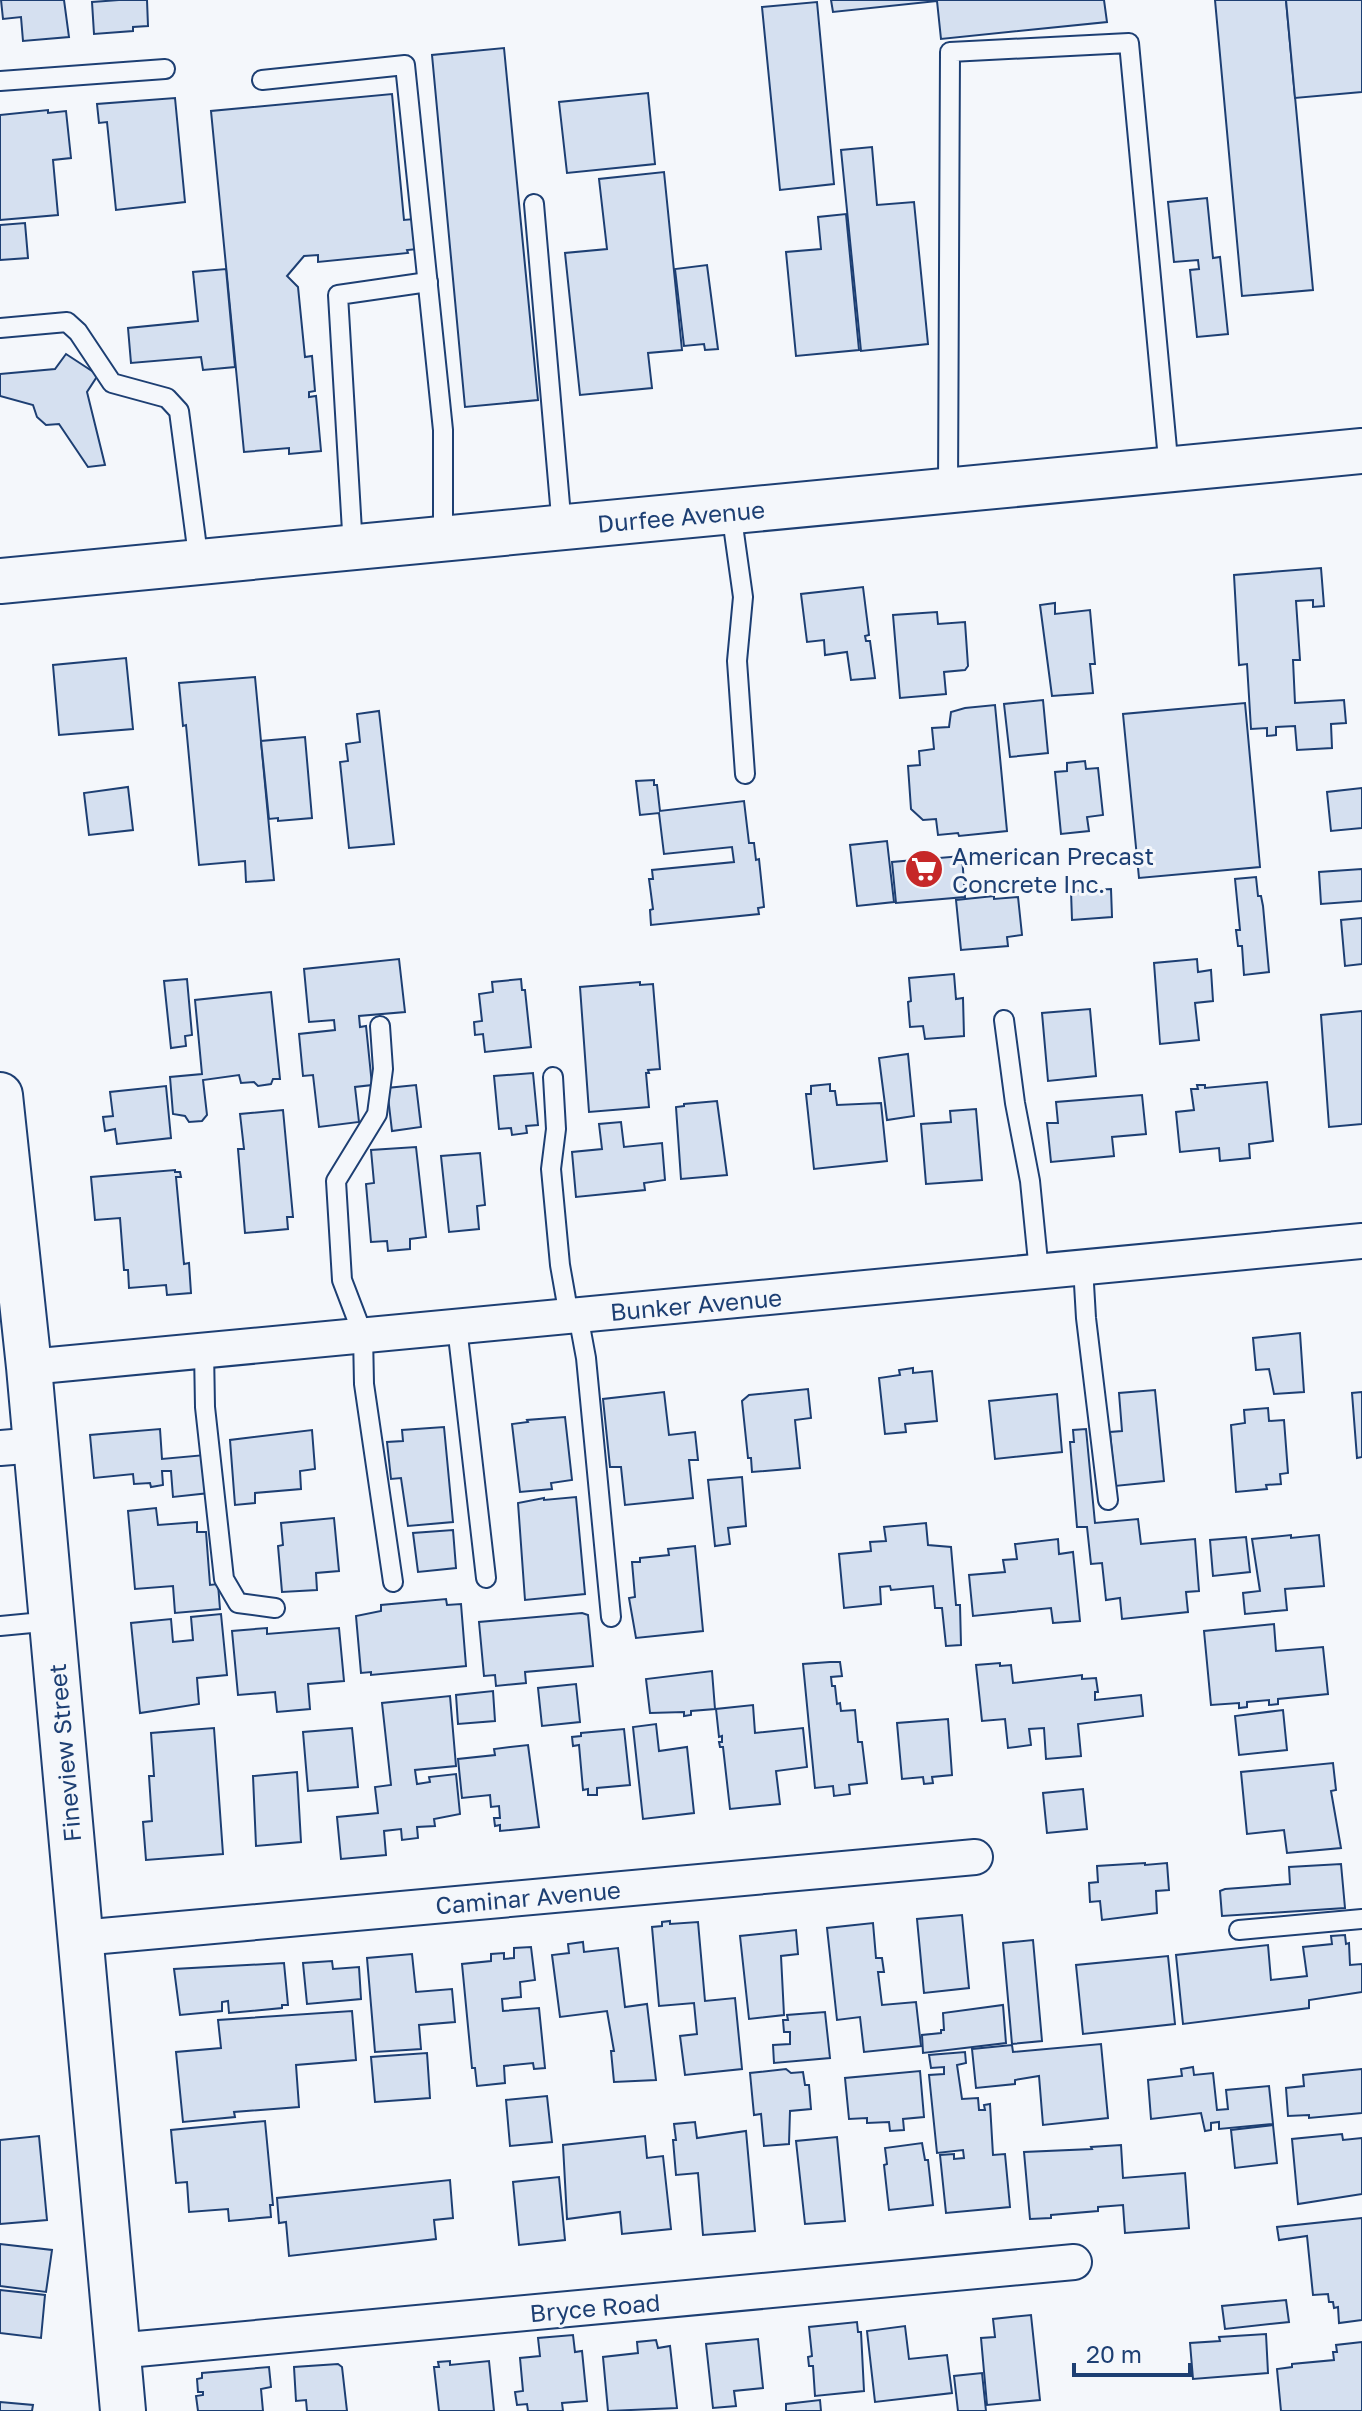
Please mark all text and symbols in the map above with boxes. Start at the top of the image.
street label: Durfee Avenue [596,494,766,538]
place label: American Precast Concrete Inc. [952,841,1154,898]
supermarket icon: American Precast Concrete Inc. [903,848,945,890]
street label: Bunker Avenue [609,1282,783,1326]
street label: Fineview Street [42,1663,86,1843]
street label: Caminar Avenue [434,1874,622,1920]
street label: Bryce Road [529,2287,661,2327]
scale bar [1074,2327,1190,2377]
text: 20 m [1086,2339,1142,2368]

